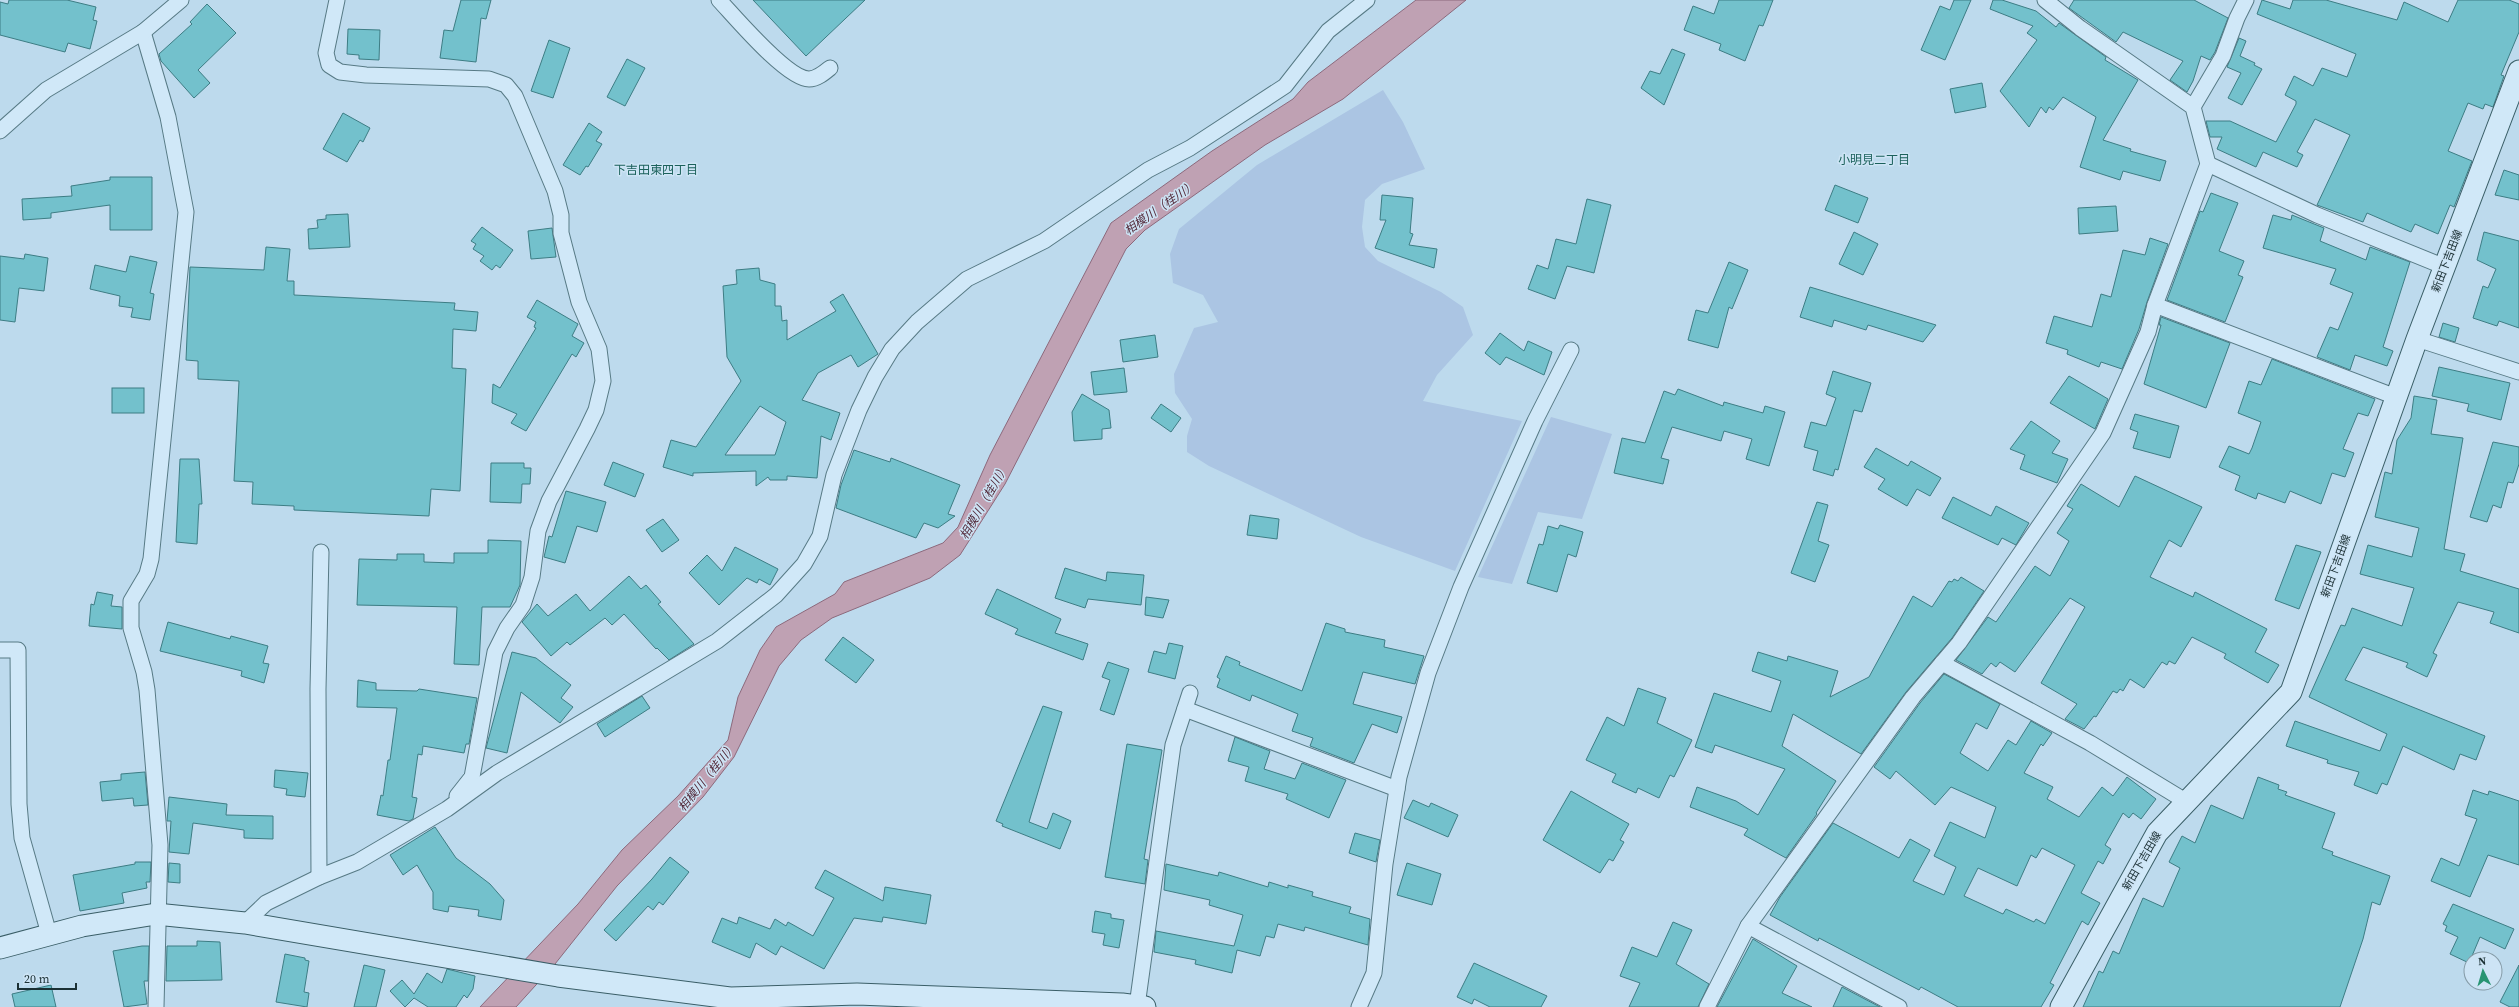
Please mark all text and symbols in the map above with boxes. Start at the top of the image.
district label: 小明見二丁目 [1838,152,1910,168]
district label: 下吉田東四丁目 [614,162,698,178]
water label: 相模川（桂川） [1121,177,1199,239]
street label: 新田下吉田線 [2428,228,2466,294]
water label: 相模川（桂川） [956,462,1012,542]
street label: 新田下吉田線 [2318,532,2354,600]
water label: 相模川（桂川） [674,739,740,815]
street label: 新田下吉田線 [2119,829,2165,893]
north arrow [2463,951,2503,991]
text: N [2478,954,2487,969]
scale bar [18,965,76,991]
text: 20 m [24,971,50,987]

